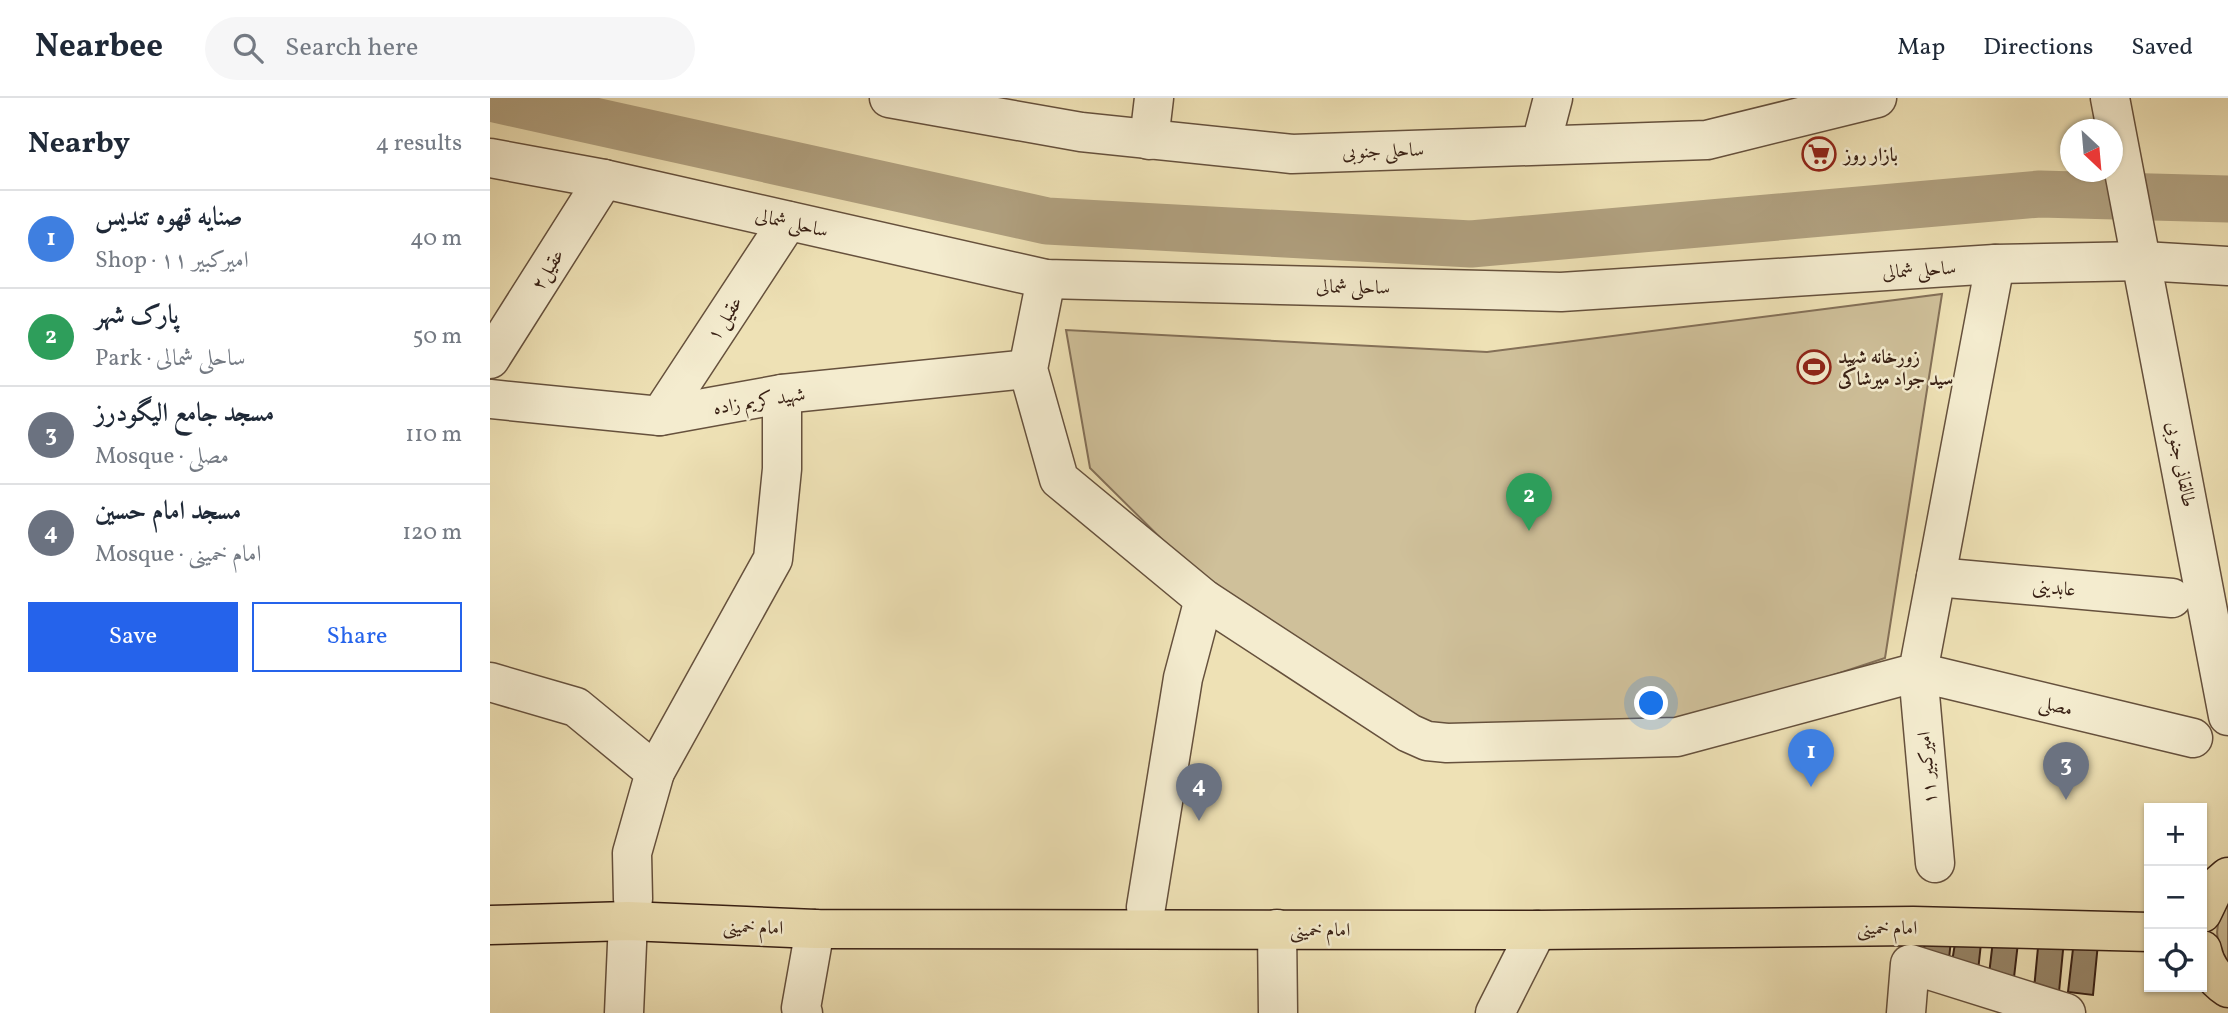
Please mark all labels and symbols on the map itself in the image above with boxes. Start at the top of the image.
north arrow [2060,119,2123,182]
supermarket icon: بازار روز [1800,135,1838,173]
street label: ساحلی جنوبی [1342,138,1425,166]
place label: بازار روز [1842,143,1898,169]
street label: ساحلی شمالی [752,203,831,245]
street label: عقیل۲ [526,244,571,296]
street label: ساحلی شمالی [1881,255,1957,287]
street label: ساحلی شمالی [1316,274,1390,302]
street label: عقیل ۱ [702,292,750,346]
place label: زورخانه شهید سید جواد میرشاکی [1837,345,1953,393]
sports icon: زورخانه شهید سید جواد میرشاکی [1795,348,1833,386]
street label: شهید کریم زاده [712,382,807,424]
street label: طالقانی جنوبی [2159,419,2201,510]
pin: 2 [1506,473,1552,531]
street label: عابدینی [2031,574,2077,604]
your location [1634,686,1668,720]
street label: مصلی [2036,690,2075,723]
pin: 1 [1788,729,1834,787]
street label: امیرکبیر ۱۱ [1912,730,1944,805]
pin: 3 [2043,742,2089,800]
pin: 4 [1176,763,1222,821]
street label: امام خمینی [722,914,784,944]
street label: امام خمینی [1857,916,1917,944]
street label: امام خمینی [1290,918,1350,946]

